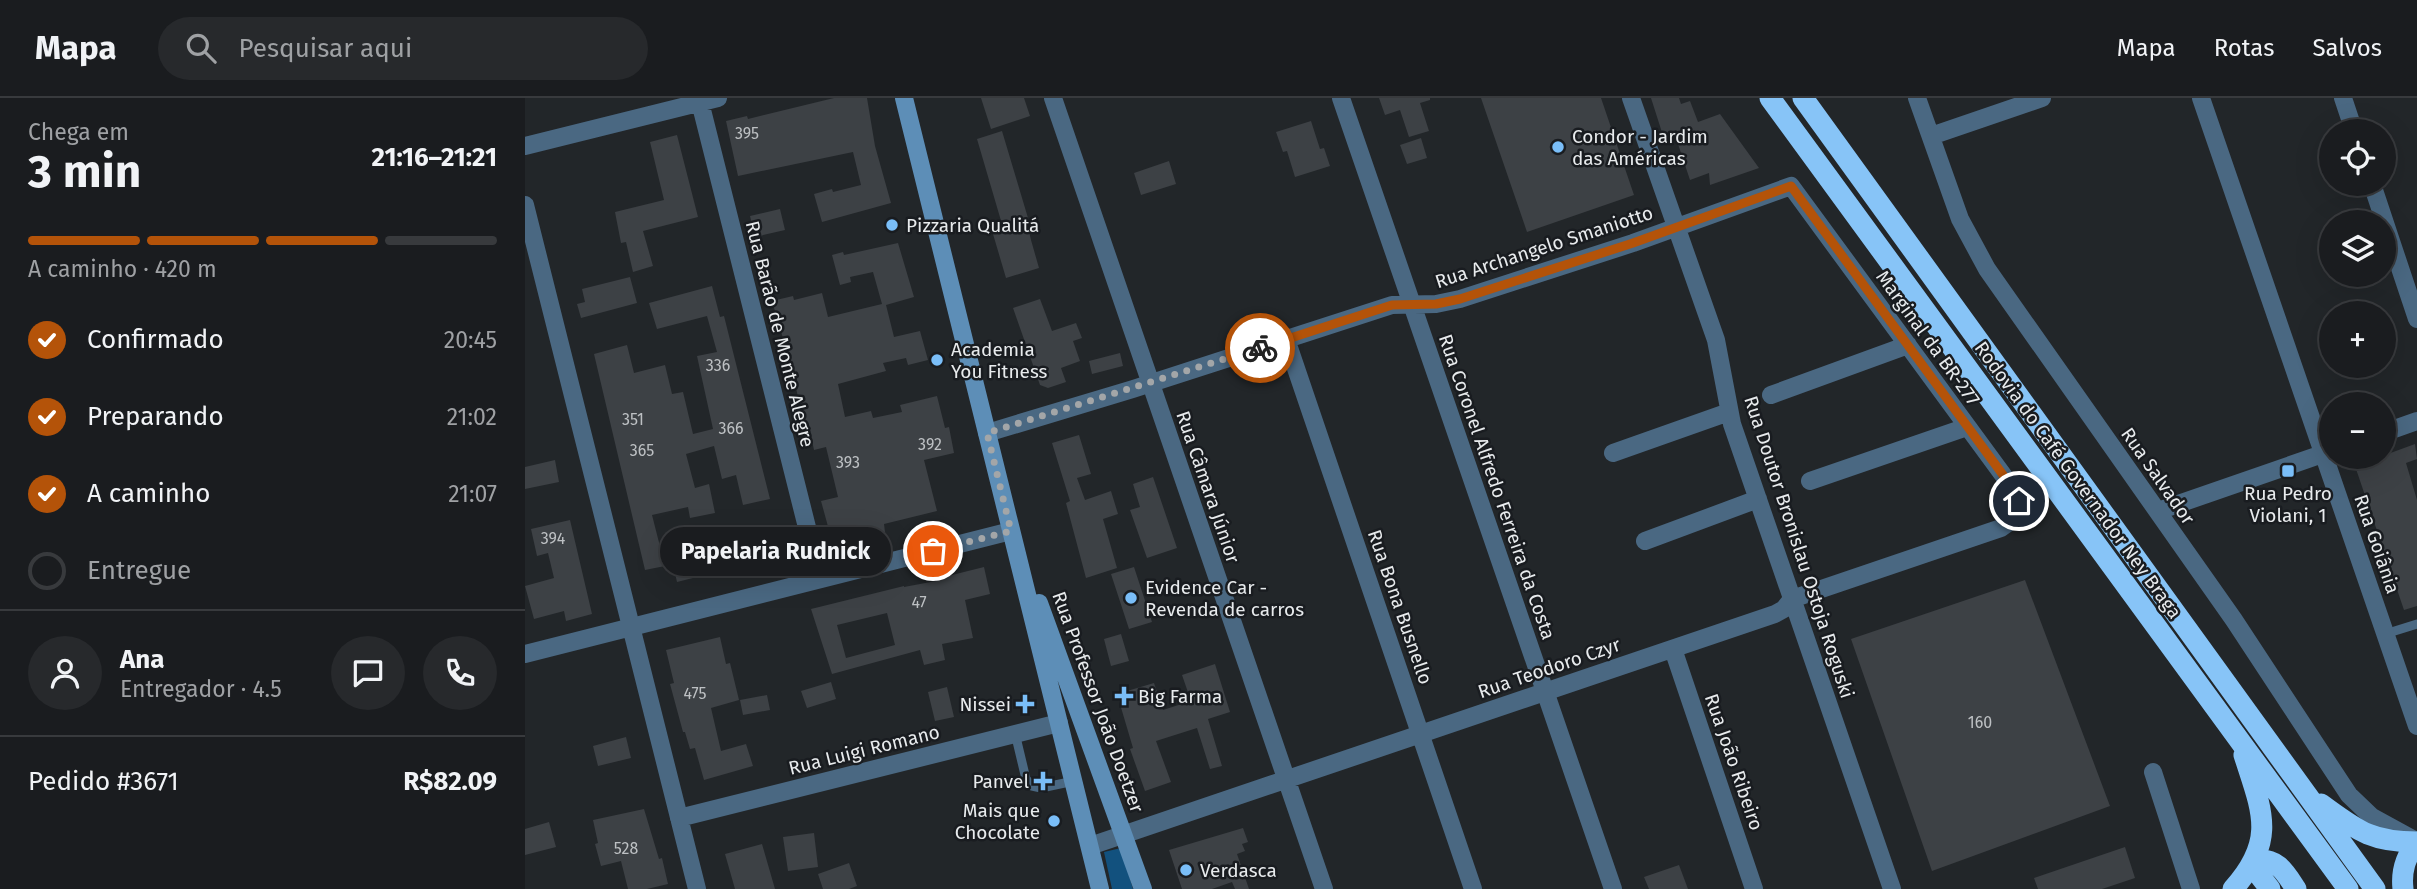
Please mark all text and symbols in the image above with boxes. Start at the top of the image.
search box [158,17,648,80]
text: Mapa [35,28,116,68]
icon: search [182,29,220,67]
text: Pesquisar aqui [238,33,412,64]
text: Mapa [2117,34,2176,62]
text: Rotas [2214,34,2274,62]
text: Salvos [2312,34,2382,62]
text: Chega em [28,118,129,146]
map controls [2319,119,2396,469]
button: locate [2319,119,2396,196]
house number: 395 [735,124,759,143]
place label: Condor - Jardim das Américas [1572,125,1708,170]
marker: Condor - Jardim das Américas [1550,139,1566,155]
text: 21:16–21:21 [372,142,497,173]
text: 3 min [28,144,141,199]
street label: Rua Archangelo Smaniotto [1432,201,1656,293]
button: layers [2319,210,2396,287]
place label: Pizzaria Qualitá [906,214,1039,237]
marker: Pizzaria Qualitá [884,217,900,233]
street label: Rua Barão de Monte Alegre [741,218,819,450]
text: A caminho · 420 m [28,255,217,283]
street label: Marginal da BR-277 [1871,266,1985,410]
button: + [2319,301,2396,378]
courier [1225,313,1295,383]
icon: check [28,321,66,359]
text: Confirmado [87,324,224,355]
text: 20:45 [444,326,497,354]
icon: bike [1241,329,1279,367]
street label: Rua Coronel Alfredo Ferreira da Costa [1434,331,1560,643]
street label: Rodovia do Café Governador Ney Braga [1970,337,2186,623]
place label: Academia You Fitness [951,338,1048,383]
marker: Academia You Fitness [929,352,945,368]
house number: 336 [706,356,730,375]
button: − [2319,392,2396,469]
street label: Rua Doutor Bronislau Ostoja Roguski [1739,393,1859,701]
icon: check [28,398,66,436]
text: Preparando [87,401,224,432]
text: 21:02 [447,403,497,431]
street label: Rua Câmara Júnior [1171,408,1245,567]
house number: 351 [622,410,644,429]
house number: 366 [718,419,744,438]
street label: Rua Salvador [2116,423,2200,529]
house number: 392 [918,435,942,454]
house number: 365 [630,441,654,460]
house number: 393 [836,453,860,472]
marker: Rua Pedro Violani, 1 [2280,463,2296,479]
pin [1989,471,2049,531]
icon: check [28,475,66,513]
text: A caminho [87,478,210,509]
text: 21:07 [448,480,497,508]
icon: home [2000,482,2038,520]
place label: Rua Pedro Violani, 1 [2244,482,2332,527]
street label: Rua Goiânia [2349,491,2405,597]
pin [903,521,963,581]
callout: Papelaria Rudnick [660,526,891,575]
street label: Rua Bona Busnello [1363,527,1437,687]
house number: 394 [541,529,566,548]
icon: bag [914,532,952,570]
text: Papelaria Rudnick [681,537,870,565]
text: Entregue [87,555,191,586]
place label: Evidence Car - Revenda de carros [1145,576,1304,621]
street label: Rua Professor João Doetzer [1047,588,1149,816]
marker: Evidence Car - Revenda de carros [1123,590,1139,606]
house number: 47 [911,593,927,612]
street label: Rua Teodoro Czyr [1475,633,1624,703]
button: person [28,636,102,710]
button: chat [331,636,405,710]
button: phone [423,636,497,710]
text: Ana [120,644,165,675]
text: Entregador · 4.5 [120,675,282,703]
house number: 475 [683,684,707,703]
place label: Big Farma [1138,685,1222,708]
marker: Big Farma [1116,688,1132,704]
street label: Rua João Ribeiro [1700,691,1768,833]
place label: Nissei [959,693,1011,716]
marker: Nissei [1017,696,1033,712]
house number: 160 [1968,713,1992,732]
street label: Rua Luigi Romano [786,720,942,780]
text: Pedido #3671 [28,766,179,797]
text: R$82.09 [403,766,497,797]
place label: Panvel [972,770,1029,793]
marker: Panvel [1035,773,1051,789]
place label: Mais que Chocolate [955,799,1040,844]
marker: Mais que Chocolate [1046,813,1062,829]
house number: 528 [614,839,638,858]
place label: Verdasca [1200,859,1277,882]
marker: Verdasca [1178,862,1194,878]

